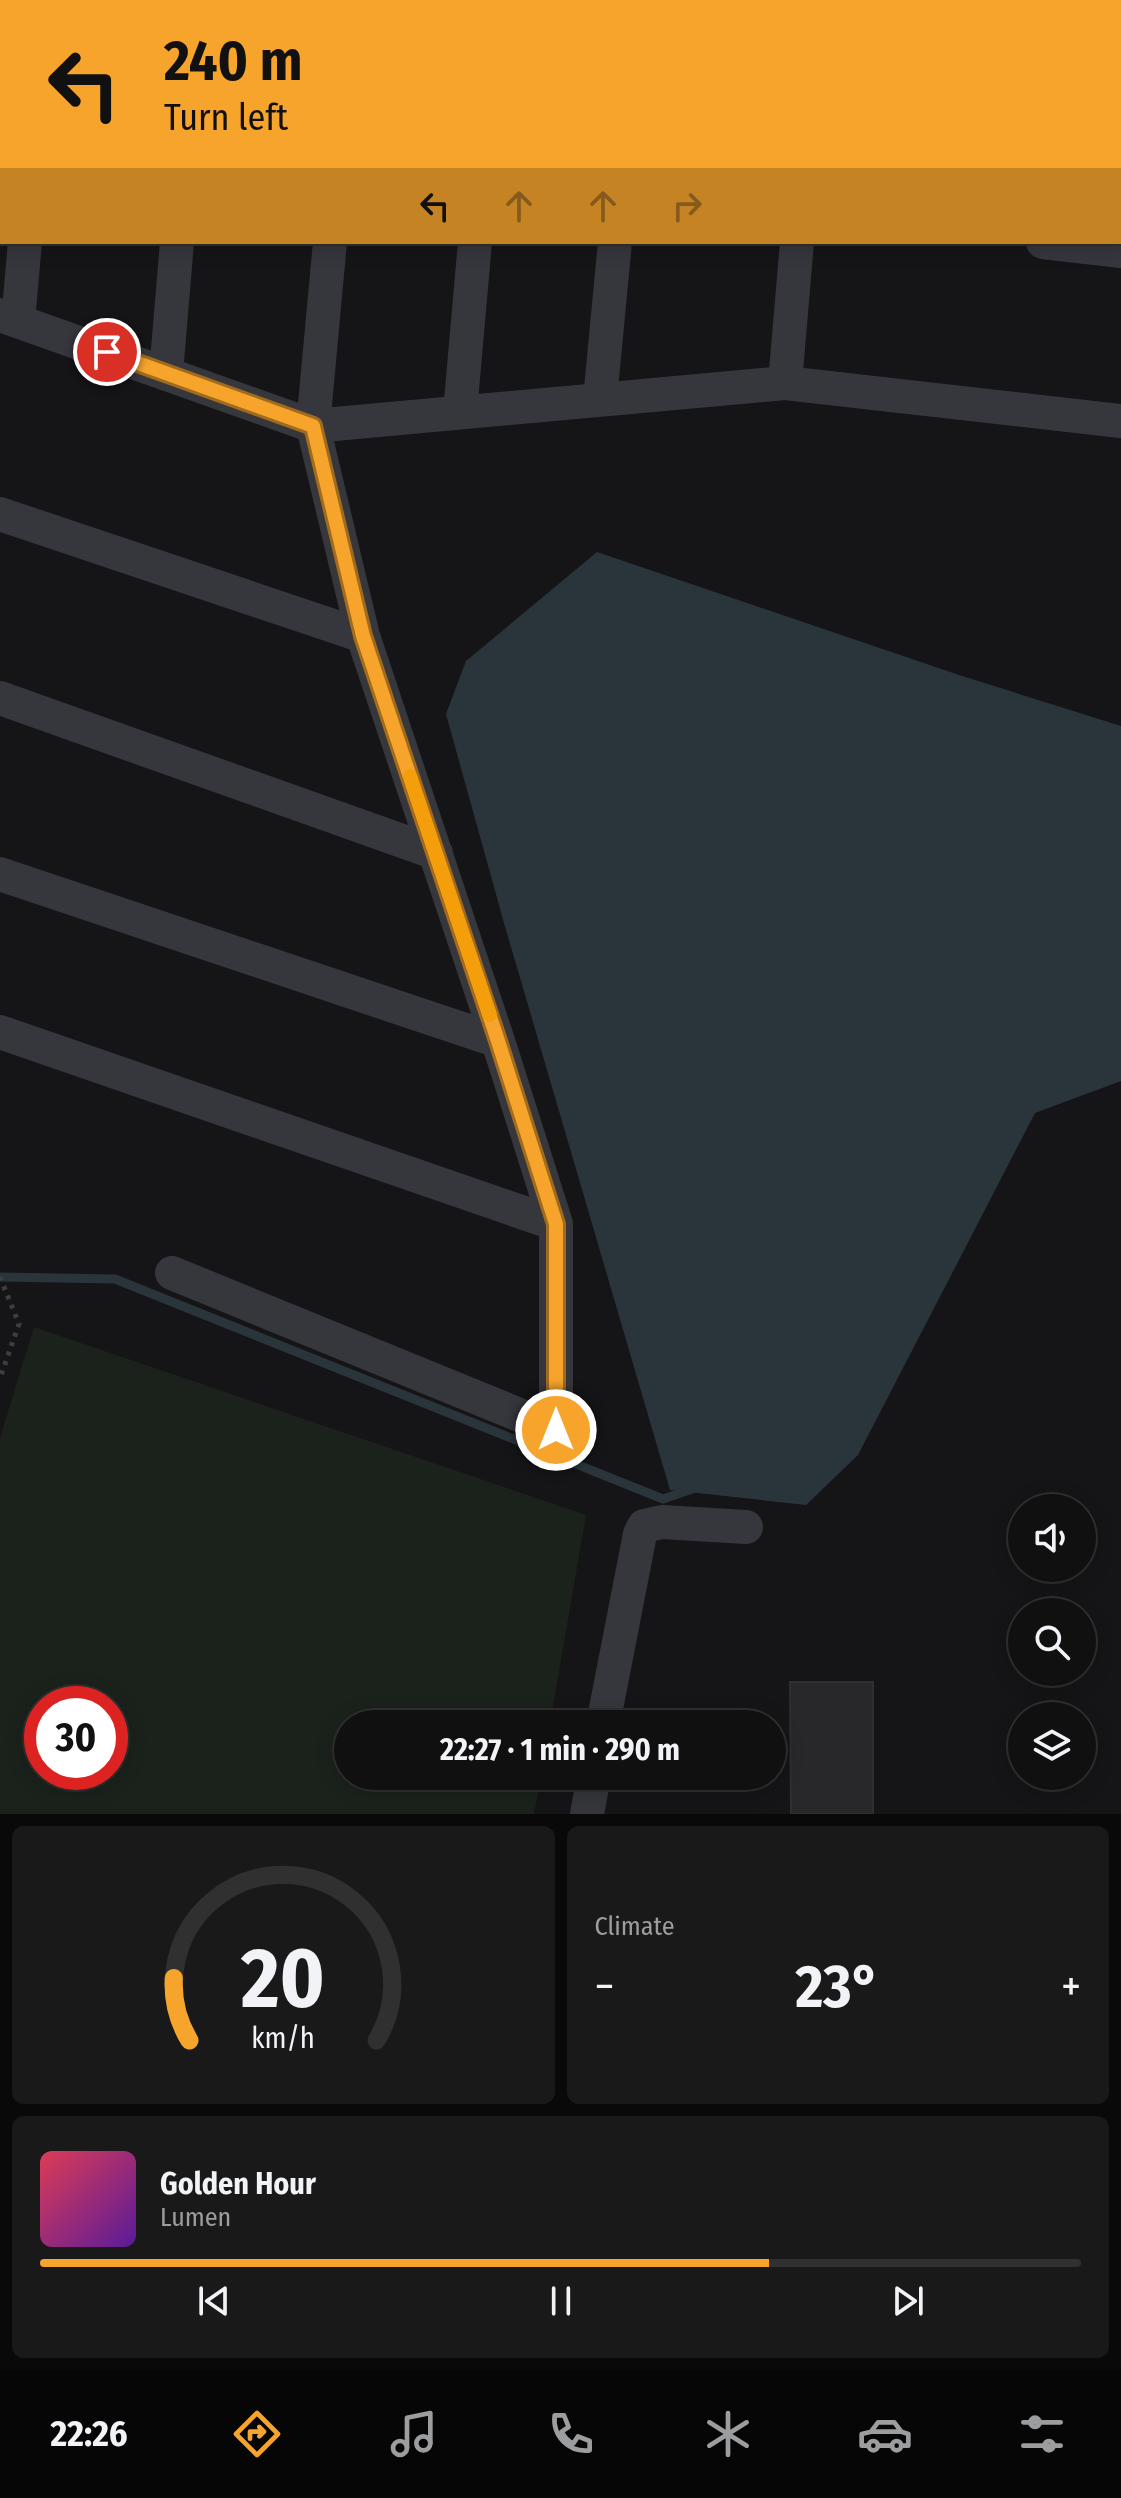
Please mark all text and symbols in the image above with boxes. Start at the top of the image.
text: 240 m [164,28,303,95]
icon: left [32,32,136,136]
text: Turn left [164,96,288,140]
icon: left [413,184,457,228]
icon: ahead [497,184,541,228]
icon: ahead [581,184,625,228]
icon: right [665,184,709,228]
pin [73,318,141,386]
icon: arrive [85,330,129,374]
position arrow [514,1388,598,1472]
map controls [1008,1494,1096,1790]
button: sound [1008,1494,1096,1582]
button: search [1008,1598,1096,1686]
speed limit sign: 30 [24,1686,128,1790]
button: layers [1008,1702,1096,1790]
text: 22:27 · 1 min · 290 m [440,1732,680,1768]
text: Climate [595,1911,675,1942]
text: 20 [240,1929,325,2029]
text: 23° [796,1951,880,2023]
text: − [595,1960,614,2013]
text: + [1061,1960,1081,2013]
text: km/h [251,2021,315,2056]
text: Golden Hour [160,2166,316,2202]
text: Lumen [160,2202,231,2233]
icon: previous [192,2279,236,2323]
icon: pause [539,2279,583,2323]
icon: next [886,2279,930,2323]
icon: directions [229,2406,285,2462]
icon: music [386,2406,442,2462]
icon: phone [543,2406,599,2462]
icon: climate [700,2406,756,2462]
icon: car [857,2406,913,2462]
icon: filters [1014,2406,1070,2462]
text: 22:26 [51,2412,128,2456]

